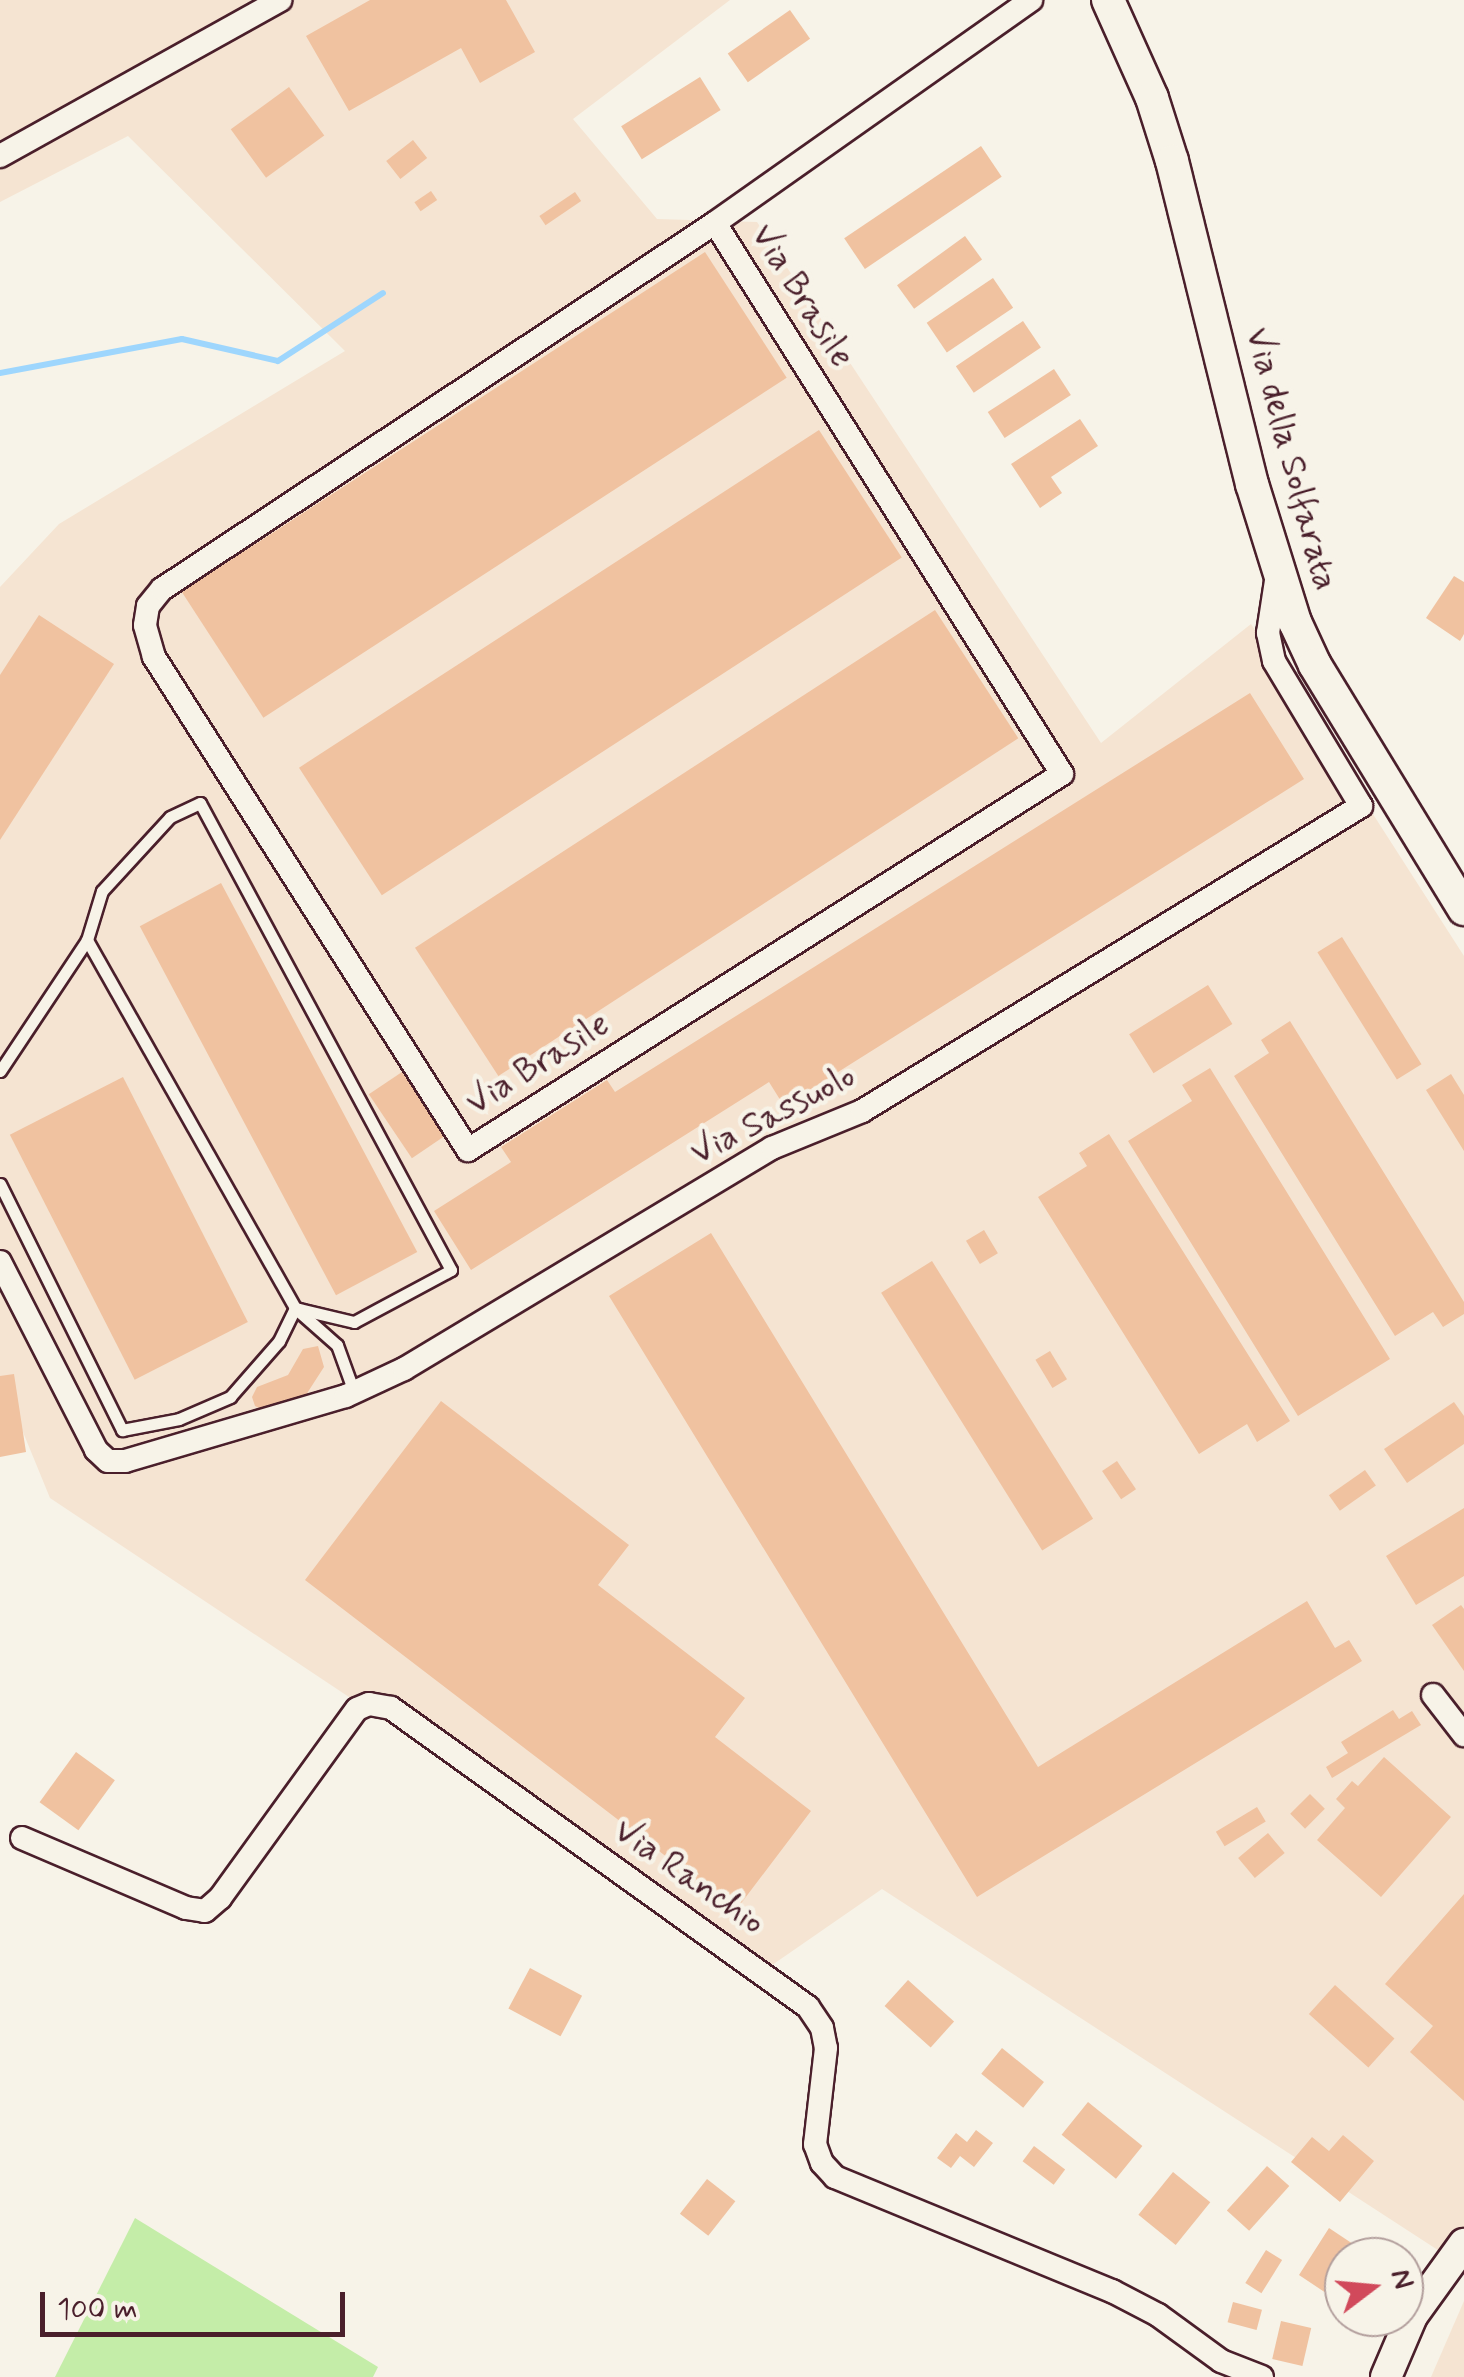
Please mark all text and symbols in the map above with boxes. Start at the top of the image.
street label: Via Brasile [742,217,862,375]
street label: Via della Solfarata [1236,323,1346,595]
street label: Via Brasile [459,1004,617,1124]
street label: Via Sassuolo [686,1057,860,1173]
street label: Via Ranchio [607,1811,771,1943]
north arrow [1324,2237,1424,2337]
text: N [1381,2265,1422,2293]
scale bar [45,2272,350,2334]
text: 100 m [57,2290,138,2329]

